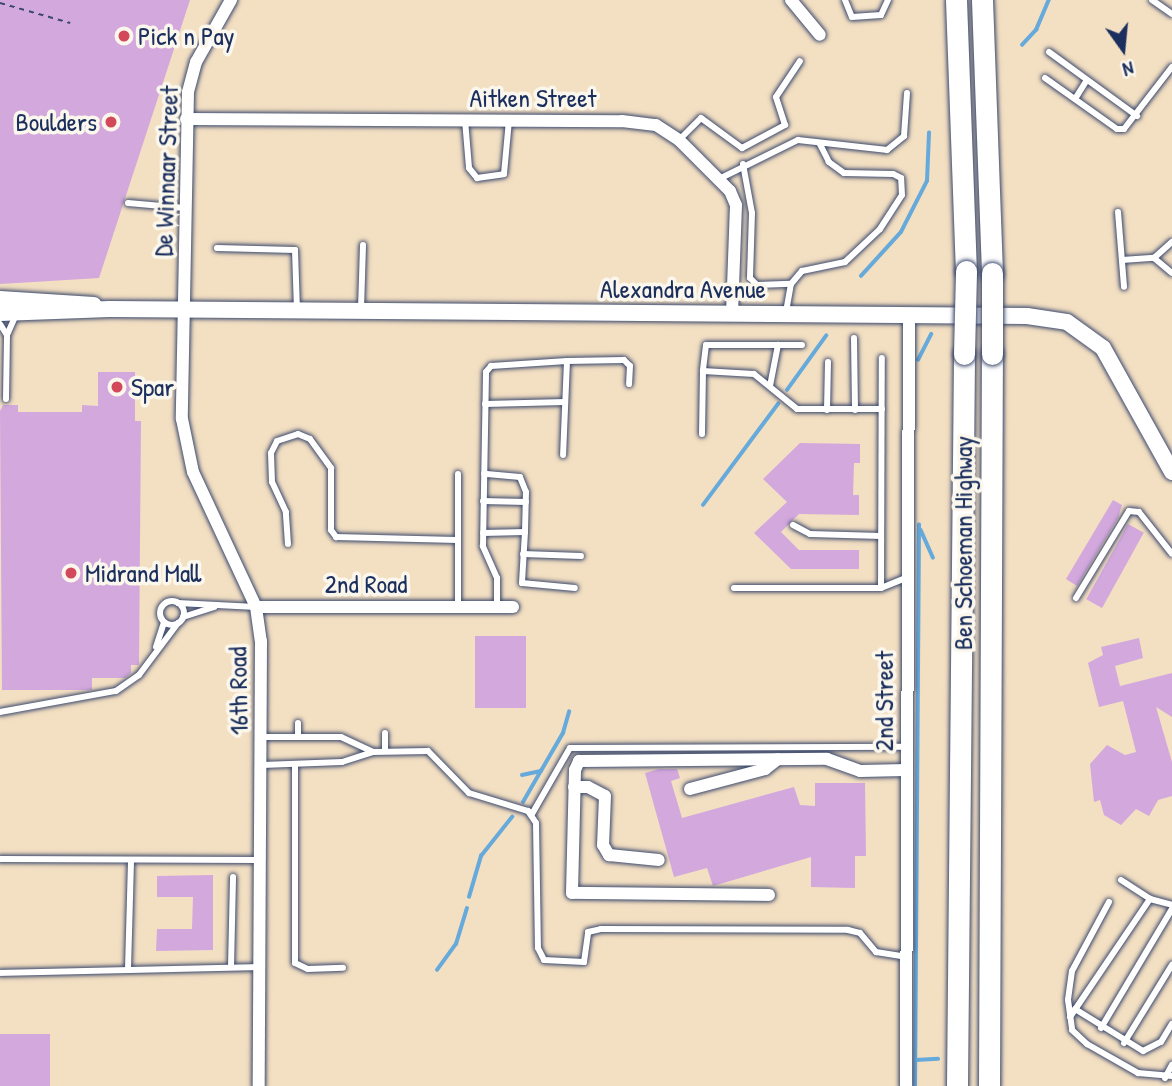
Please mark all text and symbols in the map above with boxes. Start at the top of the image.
north arrow [1088,14,1158,84]
place label: Pick n Pay [138,20,235,52]
marker: Pick n Pay [116,28,132,44]
text: N [1120,55,1137,83]
street label: Aitken Street [470,82,596,114]
street label: De Winnaar Street [147,85,185,257]
place label: Boulders [16,106,97,138]
marker: Boulders [103,114,119,130]
street label: Alexandra Avenue [600,273,766,305]
place label: Spar [131,371,174,403]
marker: Spar [109,379,125,395]
street label: Ben Schoeman Highway [947,436,979,650]
place label: Midrand Mall [85,557,201,589]
marker: Midrand Mall [63,565,79,581]
street label: 2nd Road [325,568,407,600]
street label: 16th Road [222,647,254,735]
street label: 2nd Street [868,651,900,751]

